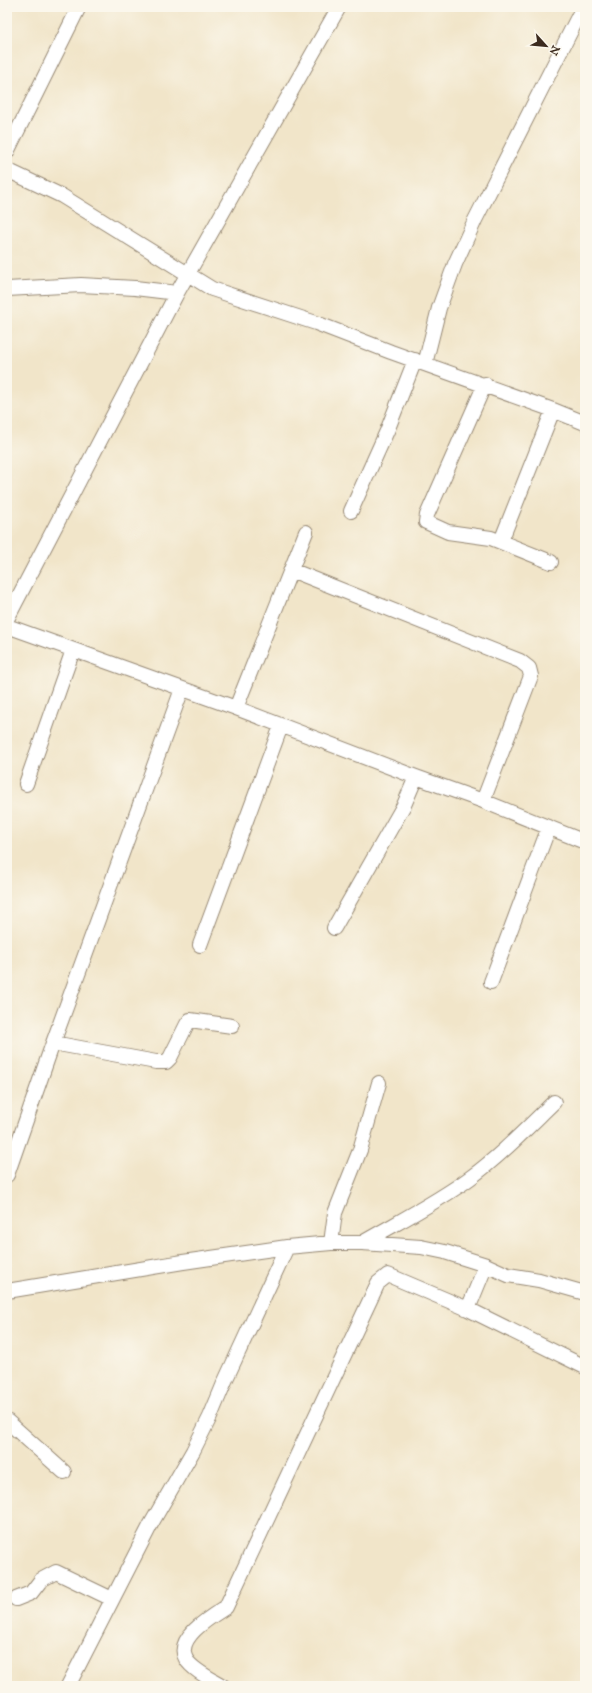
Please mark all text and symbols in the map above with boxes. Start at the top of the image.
north arrow [526,26,566,66]
text: N [546,43,562,58]

